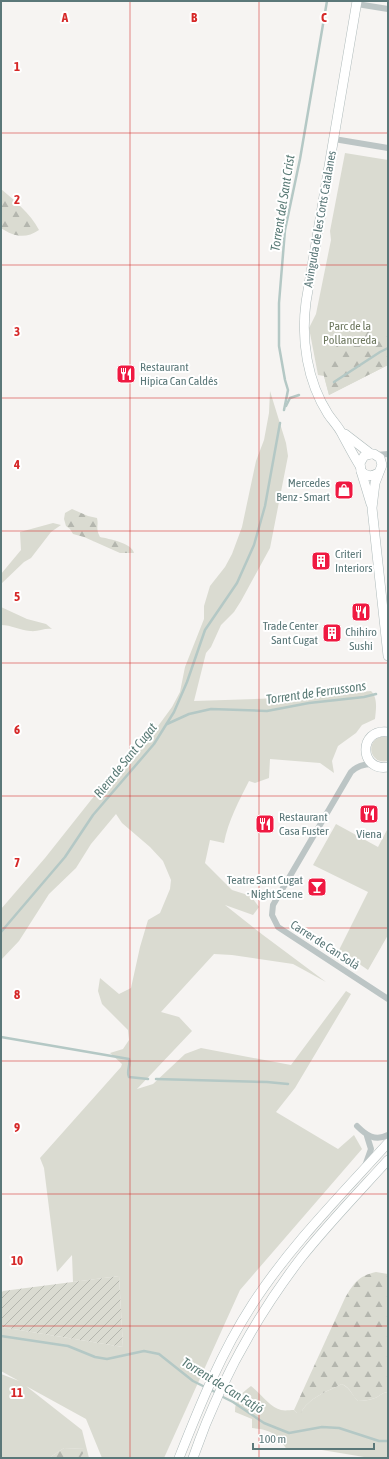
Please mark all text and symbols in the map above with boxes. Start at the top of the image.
text: A [61,10,69,25]
text: B [191,10,198,25]
text: C [321,10,327,25]
text: 1 [14,59,20,74]
street label: Avinguda de les Corts Catalanes [301,150,339,288]
water label: Torrent del Sant Crist [267,153,298,252]
text: 2 [14,192,20,207]
park label: Parc de la Pollancreda [323,319,377,347]
text: 3 [14,324,20,339]
place label: Restaurant Hípica Can Caldés [140,360,218,388]
restaurant icon: Restaurant Hípica Can Caldés [115,363,137,385]
text: 4 [13,457,20,472]
place label: Mercedes Benz - Smart [276,476,331,504]
shop icon: Mercedes Benz - Smart [333,479,355,501]
place label: Criteri Interiors [335,547,372,575]
building icon: Criteri Interiors [310,550,332,572]
text: 5 [14,589,20,604]
restaurant icon: Chihiro Sushi [350,601,372,623]
place label: Trade Center Sant Cugat [263,619,319,647]
building icon: Trade Center Sant Cugat [321,622,343,644]
place label: Chihiro Sushi [345,625,377,653]
water label: Torrent de Ferrussons [265,678,367,707]
water label: Riera de Sant Cugat [91,720,160,801]
text: 6 [14,722,20,737]
restaurant icon: Viena [358,803,380,825]
place label: Restaurant Casa Fuster [279,810,329,838]
restaurant icon: Restaurant Casa Fuster [254,813,276,835]
place label: Viena [356,827,382,841]
text: 7 [14,855,20,870]
place label: Teatre Sant Cugat · Night Scene [227,873,304,901]
bar icon: Teatre Sant Cugat · Night Scene [306,876,328,898]
street label: Carrer de Can Solà [288,918,362,972]
text: 8 [14,987,20,1002]
text: 9 [14,1120,20,1135]
text: 10 [11,1253,23,1268]
water label: Torrent de Can Fatjó [179,1354,266,1417]
text: 11 [11,1385,23,1400]
scale bar [253,1425,374,1451]
text: 100 m [259,1432,286,1446]

